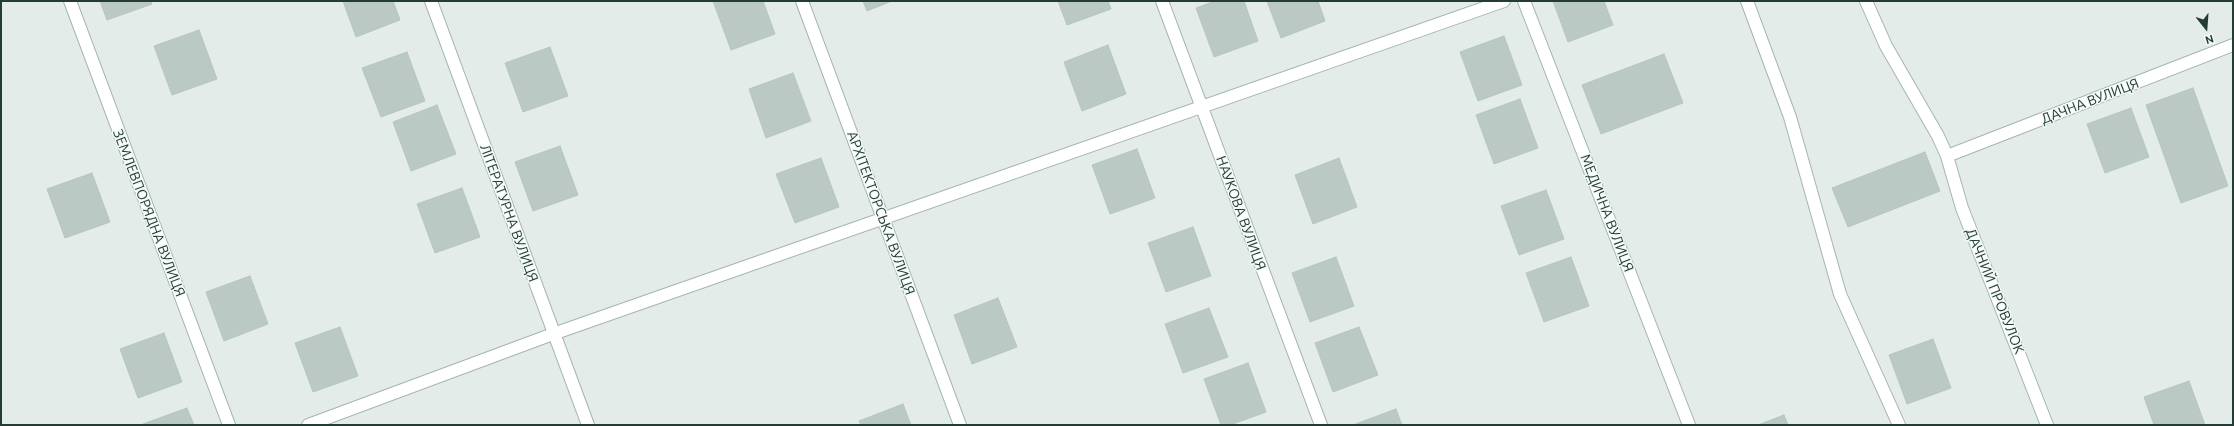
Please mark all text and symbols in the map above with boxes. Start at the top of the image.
north arrow [2186,8,2226,48]
text: N [2204,33,2215,46]
street label: ДАЧНА ВУЛИЦЯ [2039,75,2141,127]
street label: ЗЕМЛЕВПОРЯДНА ВУЛИЦЯ [109,127,189,299]
street label: АРХІТЕКТОРСЬКА ВУЛИЦЯ [843,129,919,297]
street label: ЛІТЕРАТУРНА ВУЛИЦЯ [476,142,542,284]
street label: МЕДИЧНА ВУЛИЦЯ [1577,152,1637,274]
street label: НАУКОВА ВУЛИЦЯ [1213,154,1269,272]
street label: ДАЧНИЙ ПРОВУЛОК [1962,226,2028,356]

